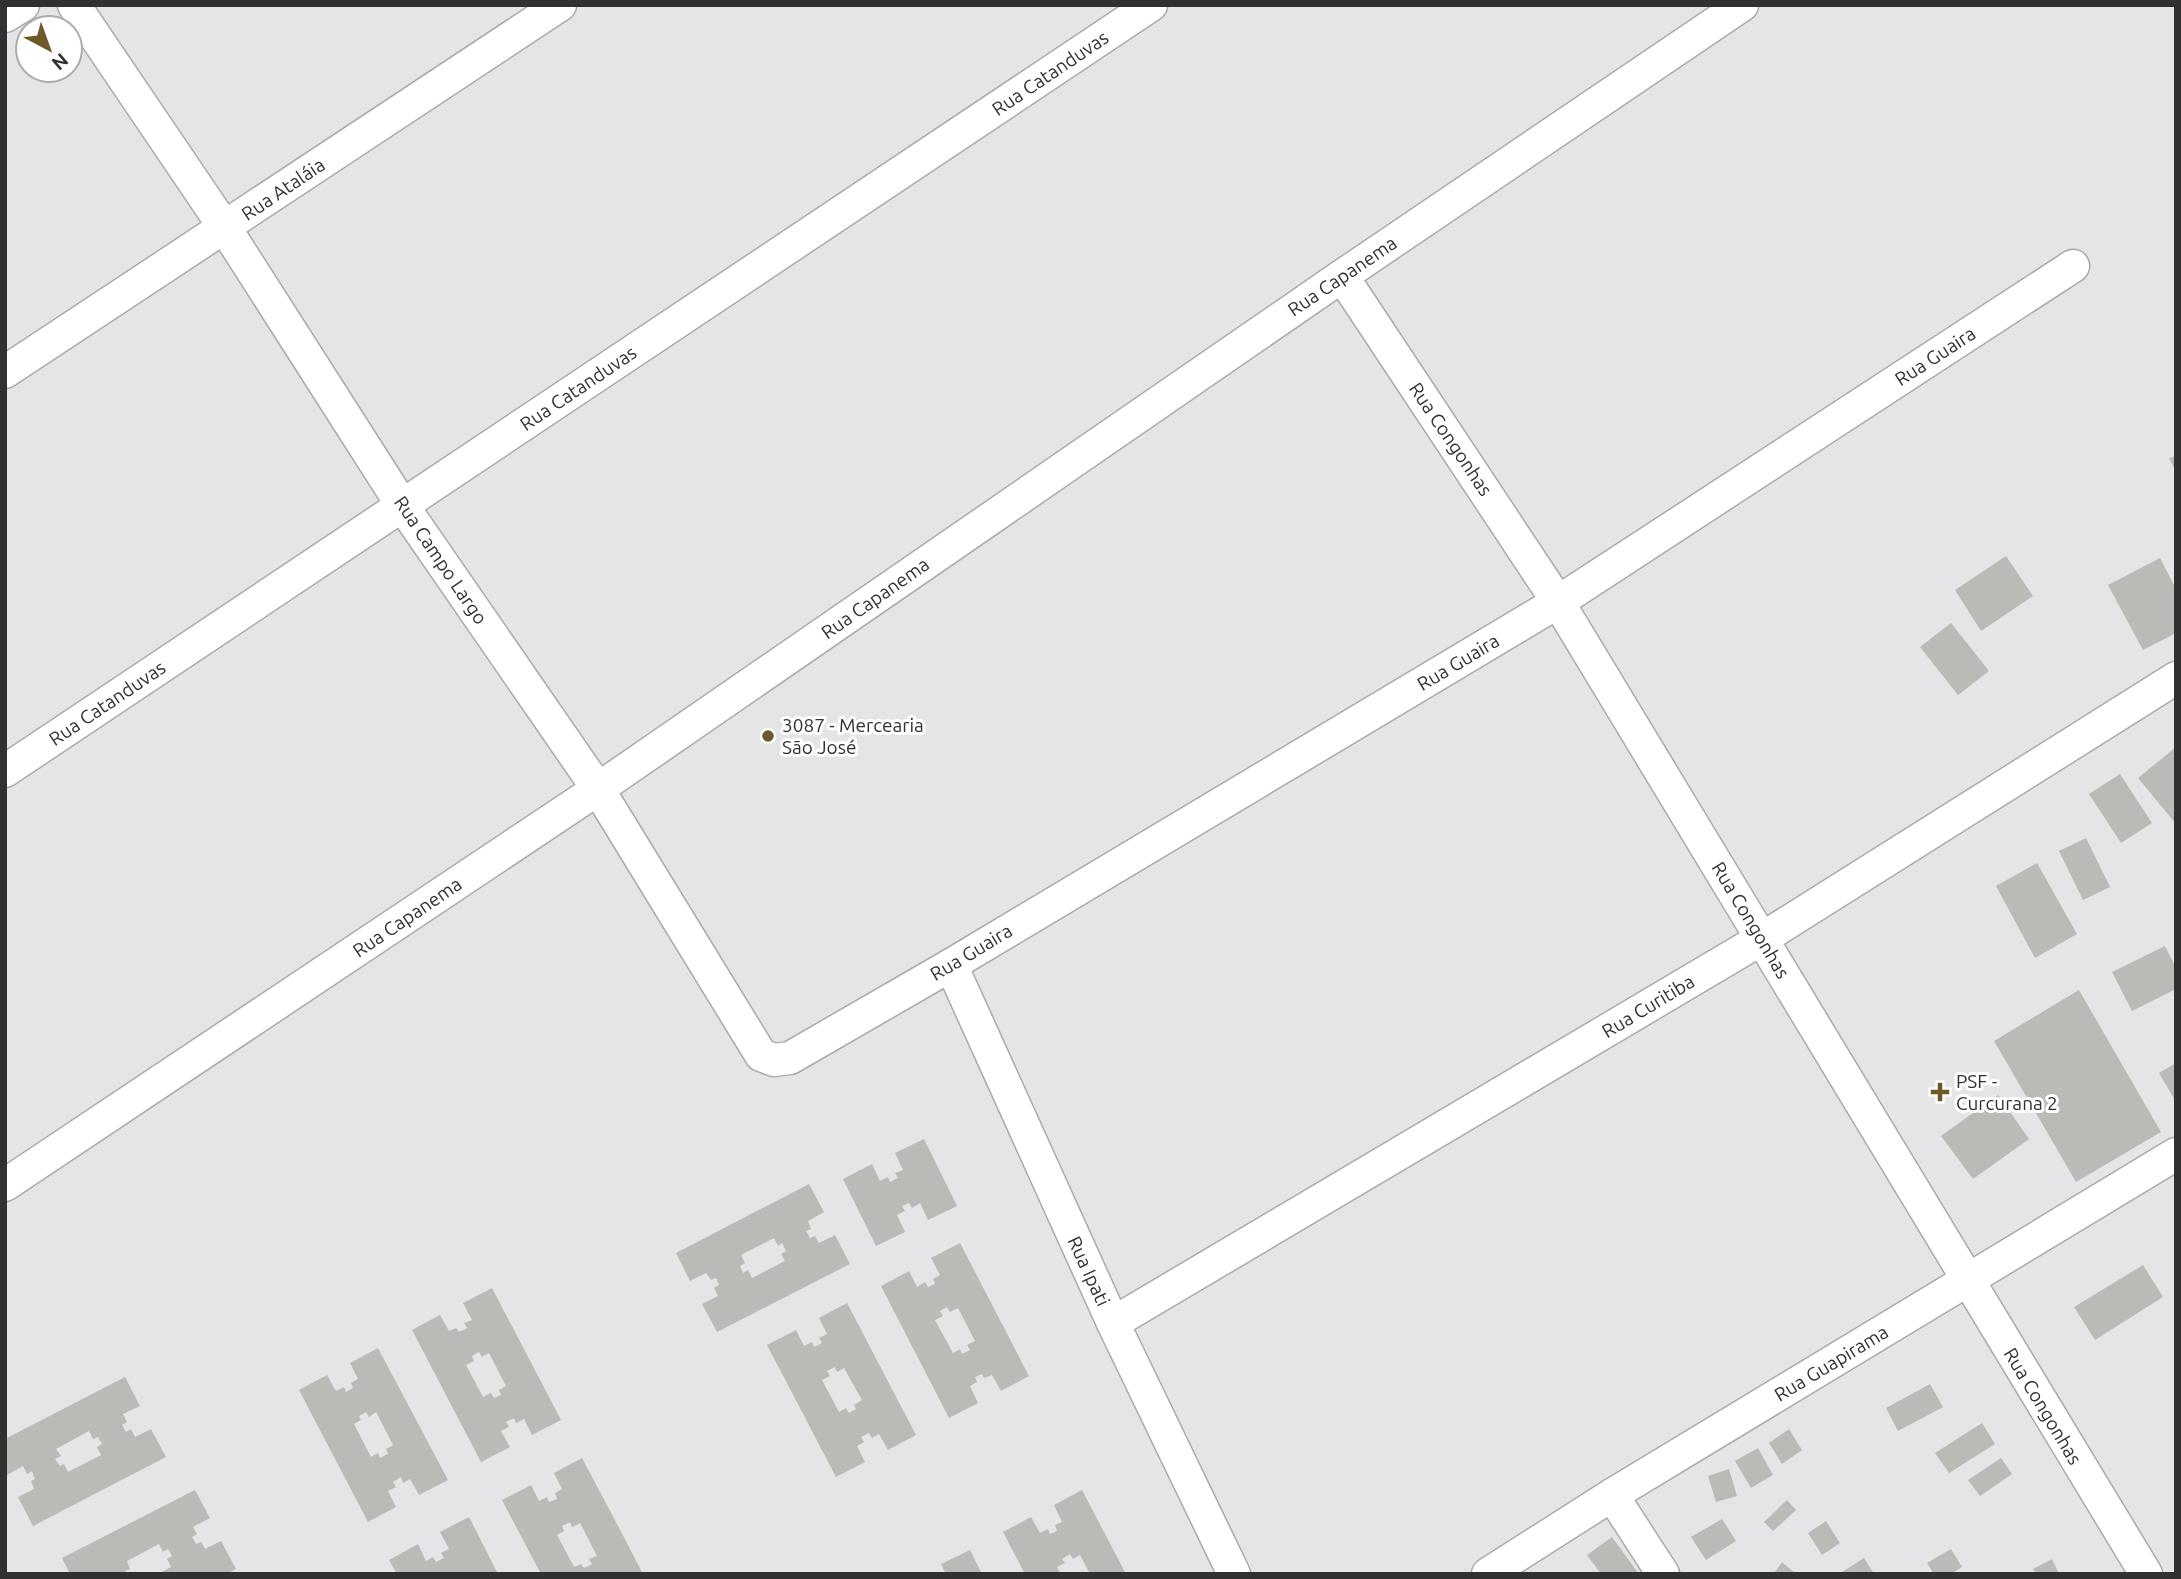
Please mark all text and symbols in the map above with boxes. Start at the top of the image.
north arrow [14,14,84,84]
street label: Rua Catanduvas [988,26,1112,120]
text: N [48,49,73,75]
street label: Rua Ataláia [237,153,329,225]
street label: Rua Capanema [1283,231,1401,321]
street label: Rua Guaira [1891,322,1979,390]
street label: Rua Catanduvas [516,341,640,435]
street label: Rua Congonhas [1405,378,1497,500]
street label: Rua Campo Largo [390,492,492,628]
street label: Rua Capanema [817,553,933,643]
street label: Rua Guaira [1413,629,1503,695]
street label: Rua Catanduvas [45,656,169,750]
place label: 3087 - Mercearia São José [782,714,924,758]
marker: 3087 - Mercearia São José [760,728,776,744]
street label: Rua Congonhas [1708,858,1794,982]
street label: Rua Capanema [348,872,466,962]
street label: Rua Guaira [926,919,1016,985]
street label: Rua Curitiba [1598,970,1698,1042]
place label: PSF - Curcurana 2 [1956,1070,2058,1114]
marker: PSF - Curcurana 2 [1930,1082,1950,1102]
street label: Rua Ipati [1063,1233,1115,1309]
street label: Rua Guapirama [1770,1320,1892,1406]
street label: Rua Congonhas [2000,1344,2086,1468]

